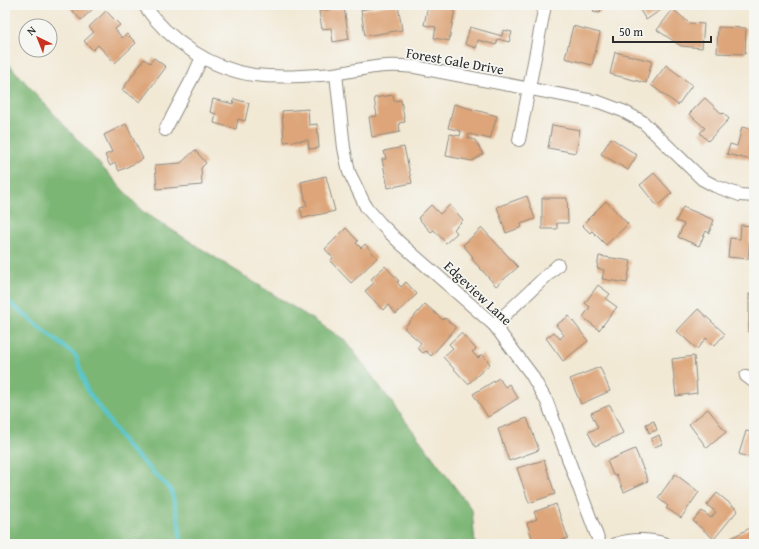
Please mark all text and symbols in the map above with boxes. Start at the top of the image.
north arrow [18,18,58,58]
scale bar [613,18,711,44]
text: N [23,22,40,39]
text: 50 m [619,23,643,40]
street label: Forest Gale Drive [405,43,506,80]
street label: Edgeview Lane [440,256,517,330]

